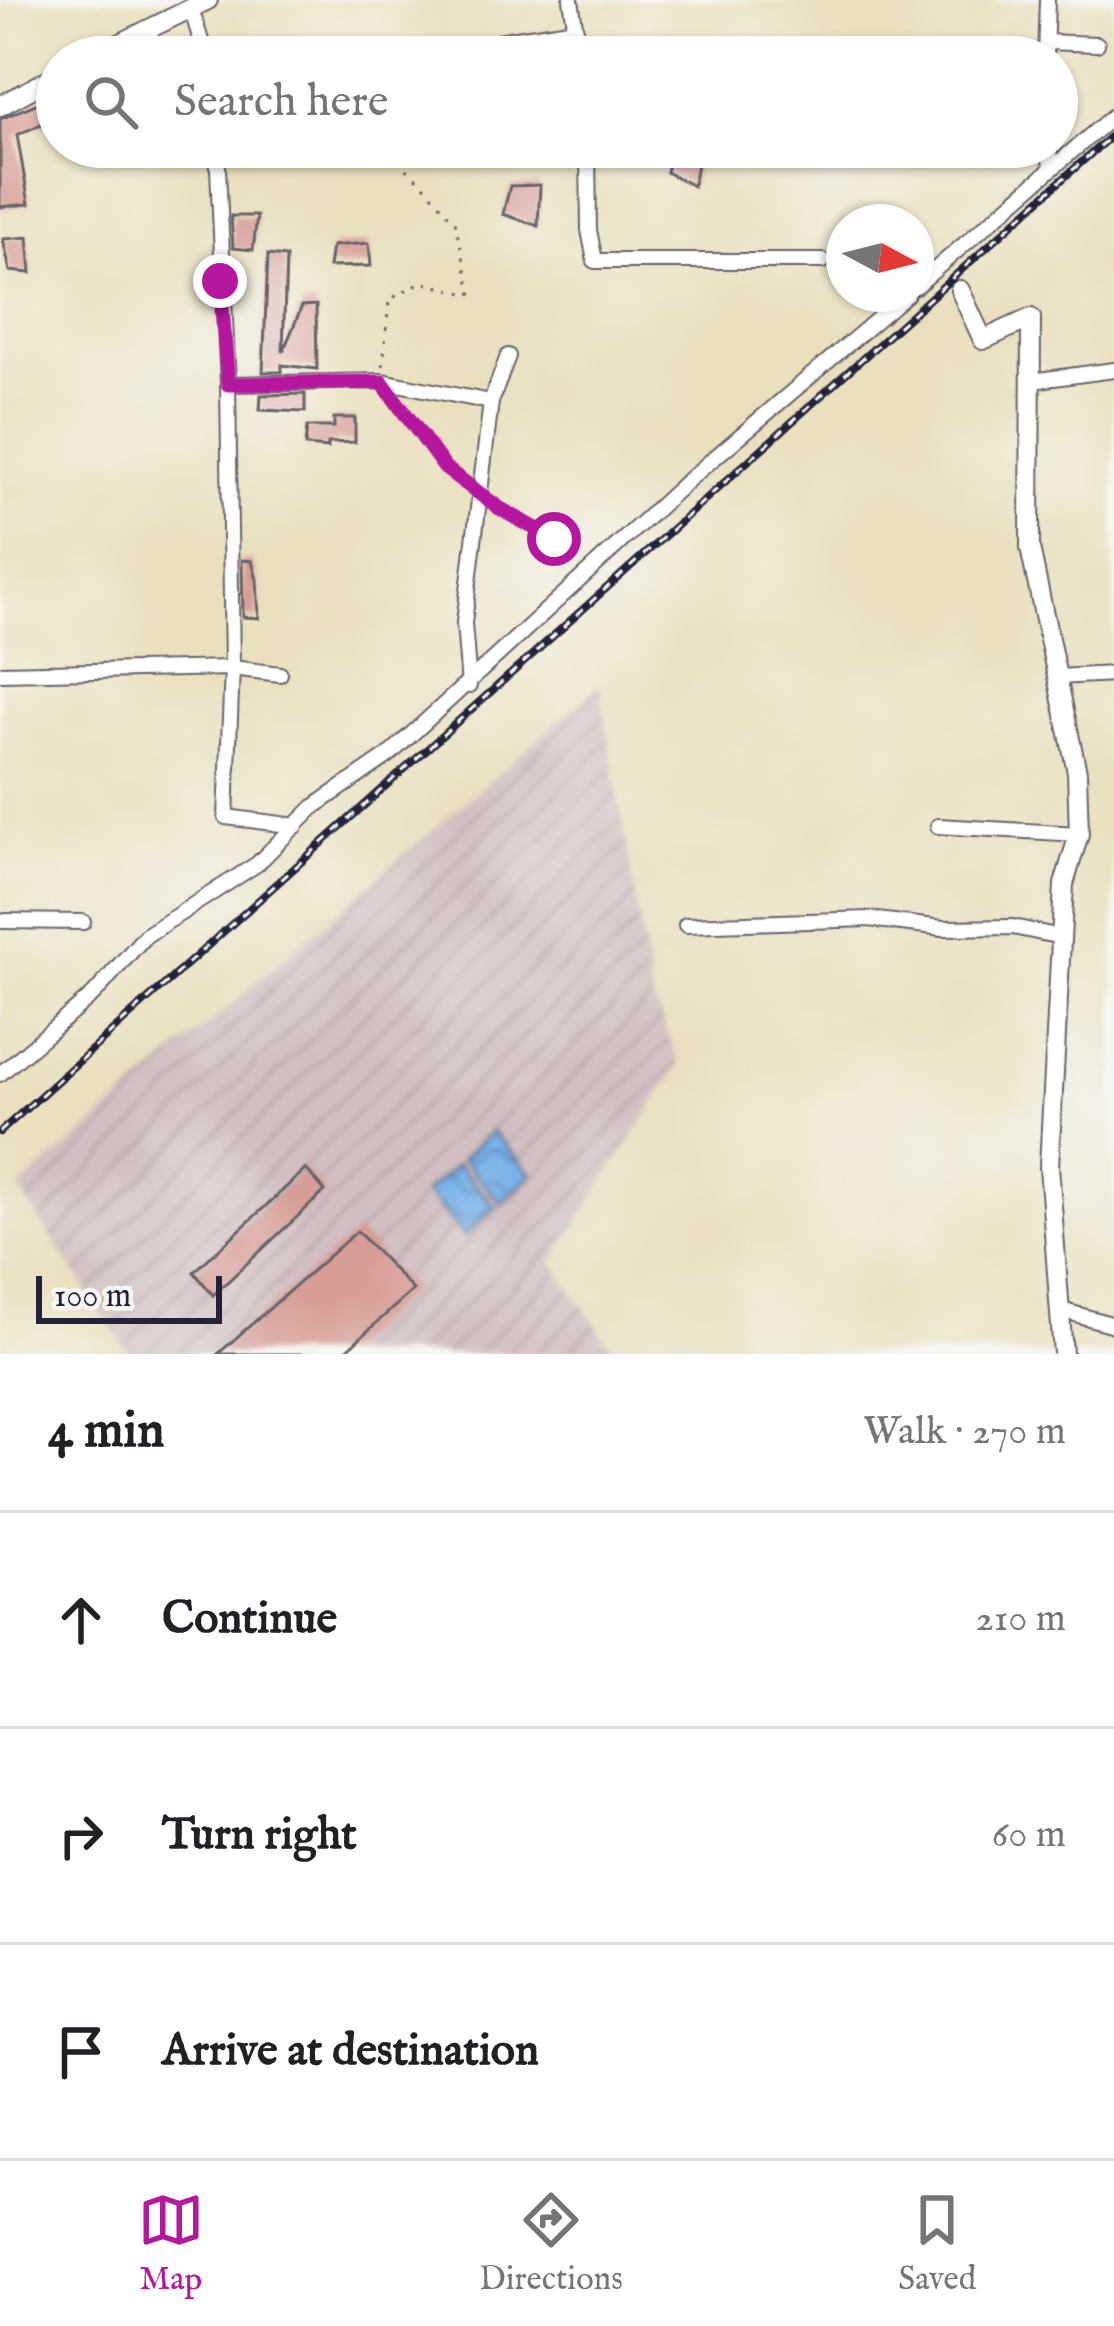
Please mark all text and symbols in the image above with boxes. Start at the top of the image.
search box [36,36,1078,168]
icon: search [78,69,144,135]
text: Search here [174,74,388,131]
north arrow [826,204,934,312]
route end [193,254,247,308]
route start [527,512,581,566]
scale bar [36,1270,222,1323]
text: 100 m [54,1276,131,1318]
text: 4 min [48,1400,164,1465]
text: Walk · 270 m [863,1408,1066,1457]
icon: ahead [48,1587,114,1653]
text: Continue [162,1591,337,1648]
text: 210 m [976,1595,1066,1644]
icon: right [48,1803,114,1869]
text: Turn right [162,1807,357,1864]
text: 60 m [992,1811,1066,1860]
icon: arrive [48,2019,114,2085]
text: Arrive at destination [162,2023,539,2080]
tab: Map [138,2187,204,2301]
tab: Directions [479,2187,623,2301]
tab: Saved [898,2187,976,2301]

